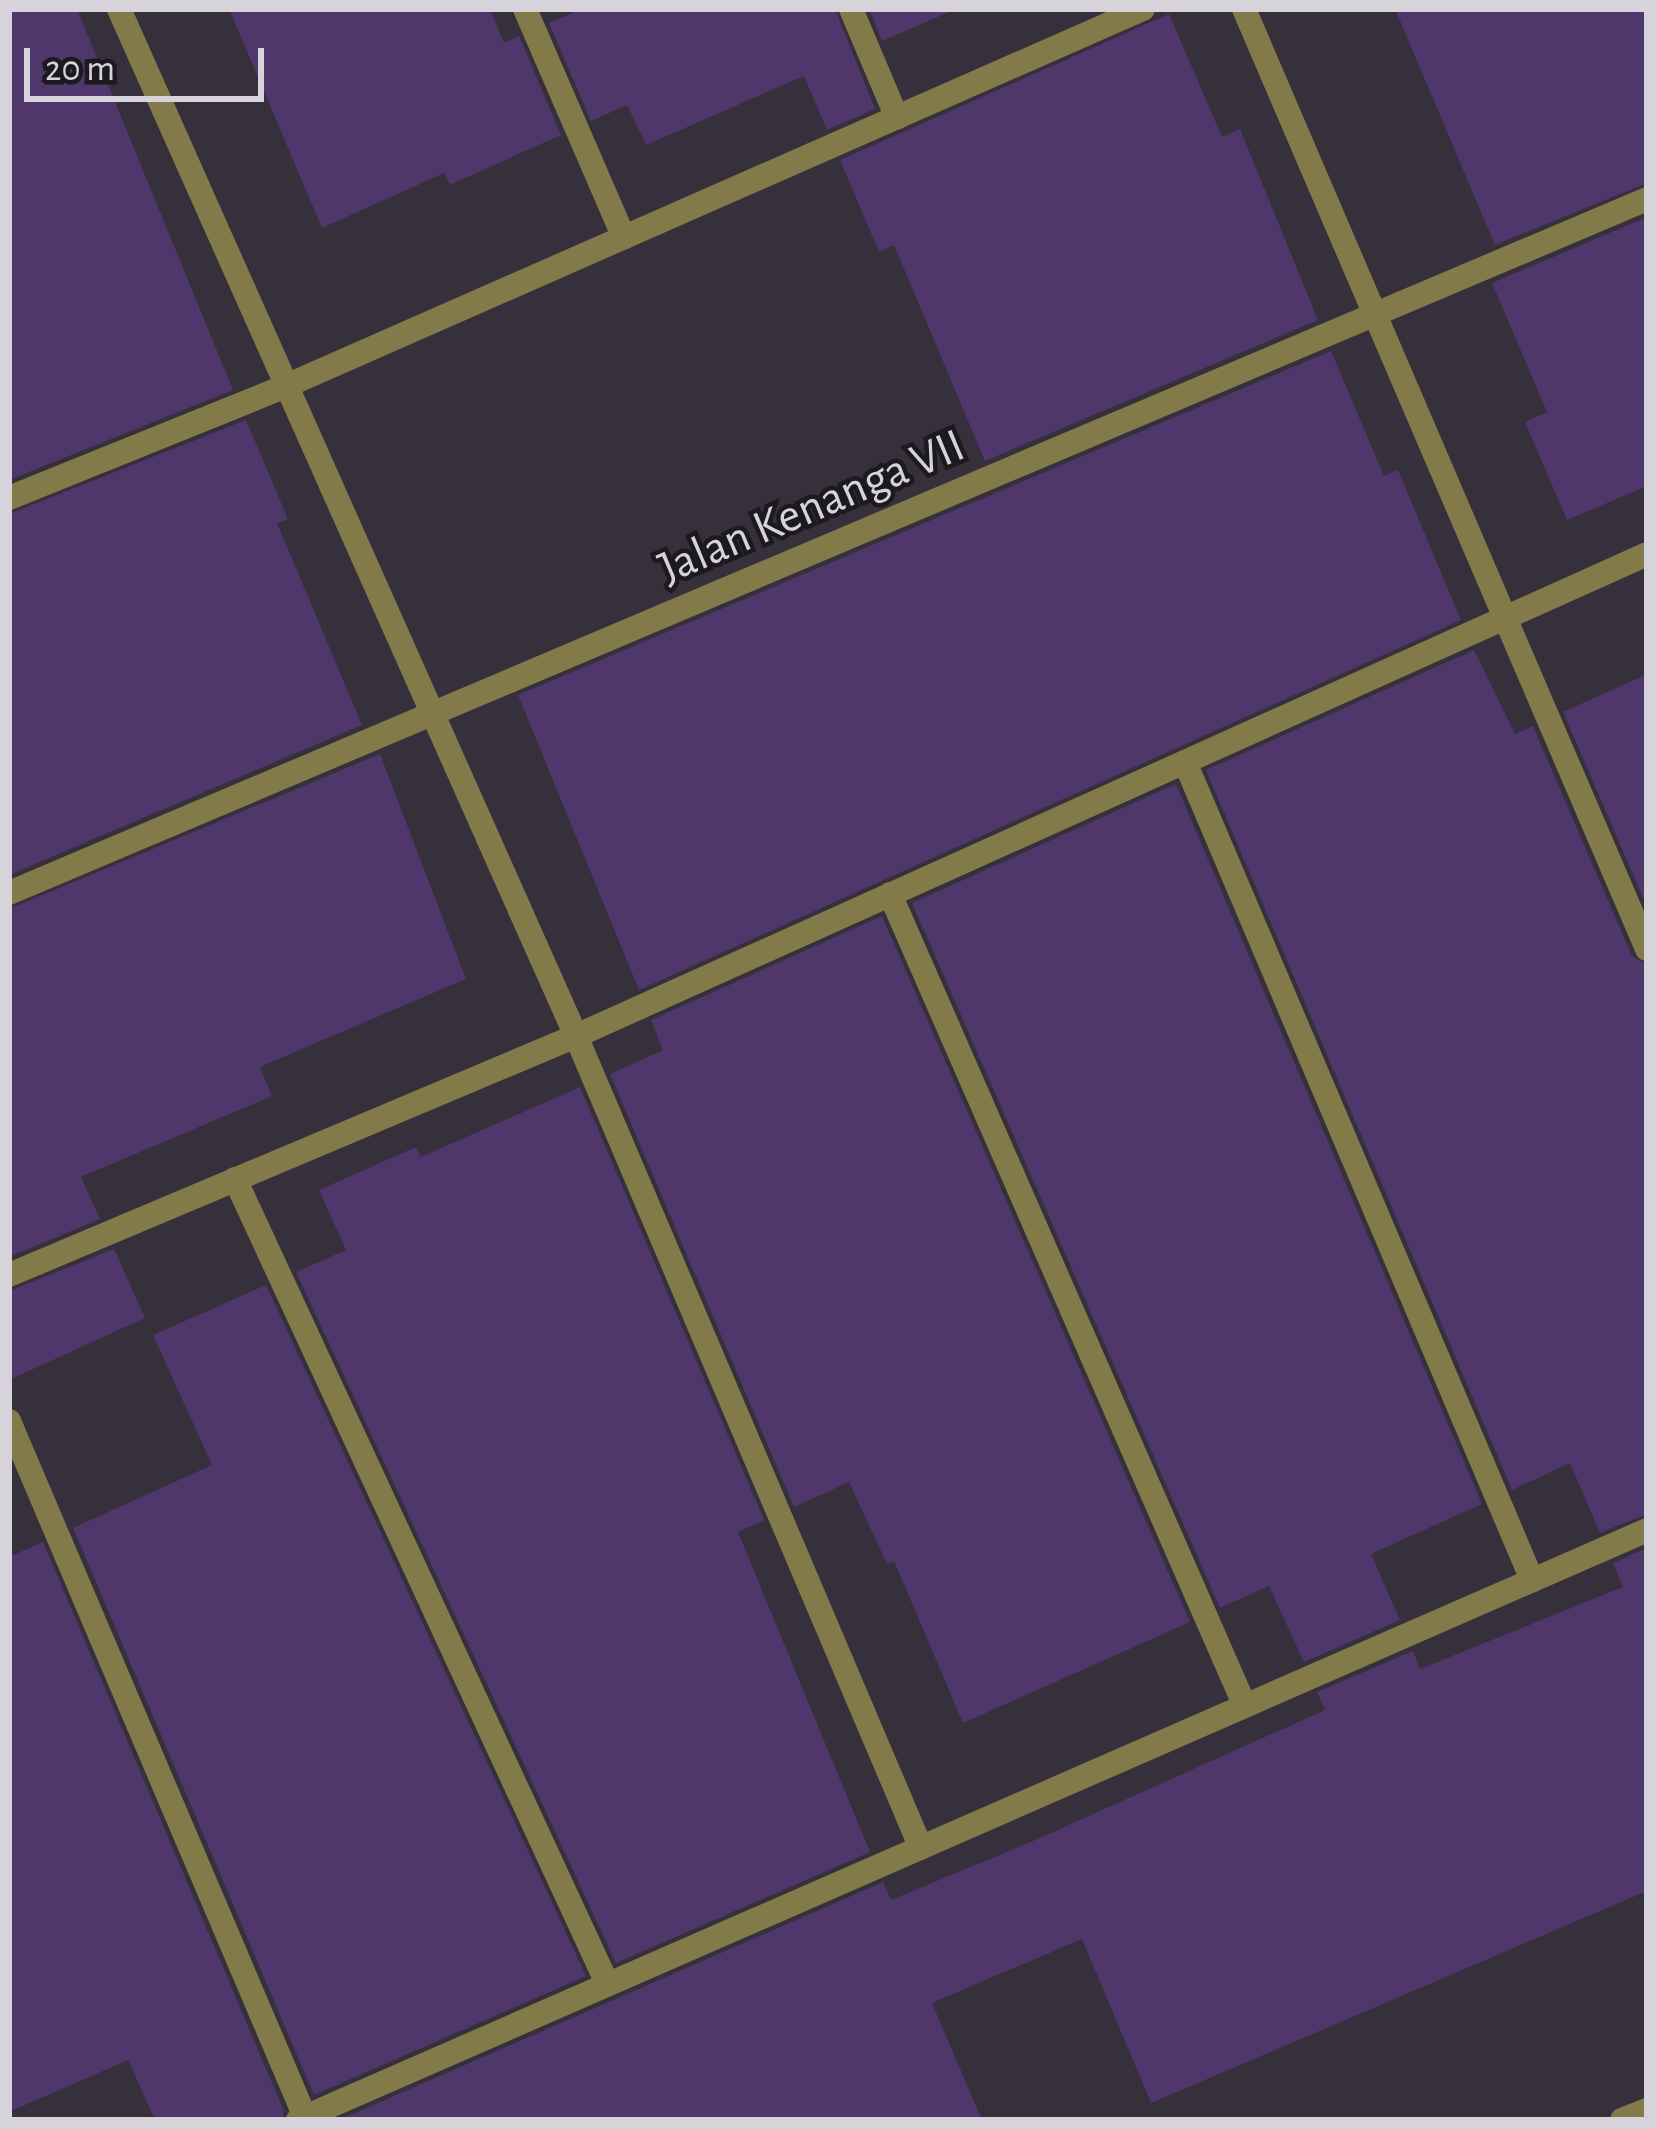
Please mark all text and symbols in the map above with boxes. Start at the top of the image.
scale bar [30,24,270,98]
text: 20 m [45,51,115,87]
street label: Jalan Kenanga VII [650,418,974,598]

